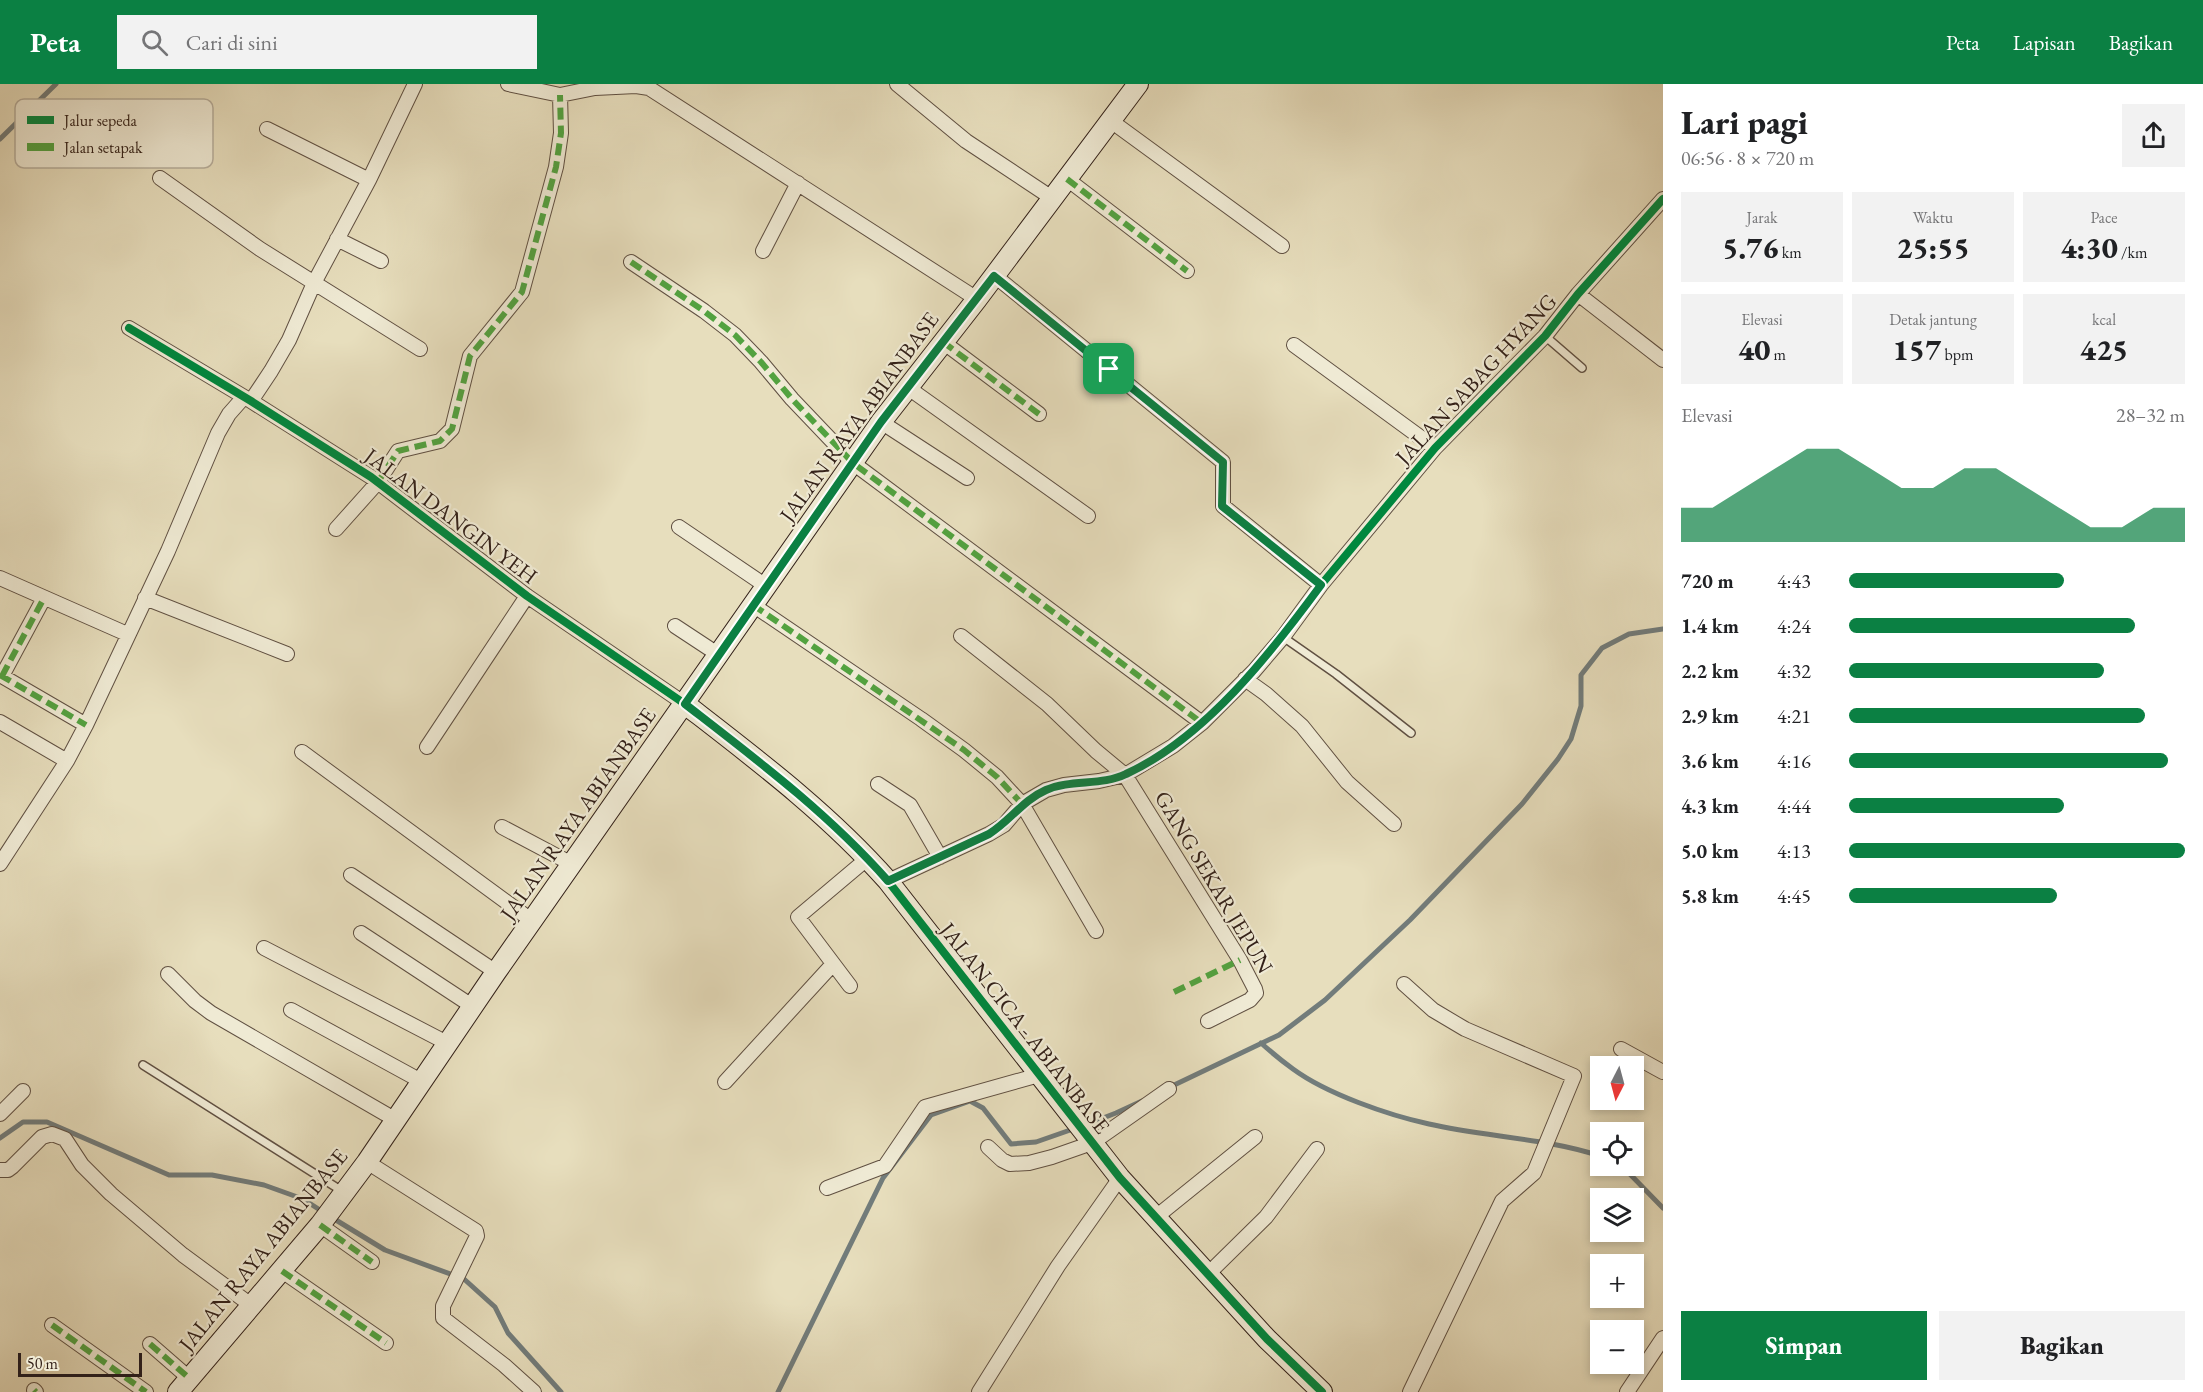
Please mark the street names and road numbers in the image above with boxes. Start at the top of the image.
street label: JALAN SABAG HYANG [1388,287,1563,472]
street label: JALAN RAYA ABIANBASE [772,306,945,529]
street label: JALAN DANGIN YEH [357,440,543,591]
street label: JALAN RAYA ABIANBASE [492,702,662,928]
street label: GANG SEKAR JEPUN [1148,785,1280,979]
street label: JALAN CICA - ABIANBASE [932,915,1117,1140]
street label: JALAN RAYA ABIANBASE [171,1143,354,1359]

